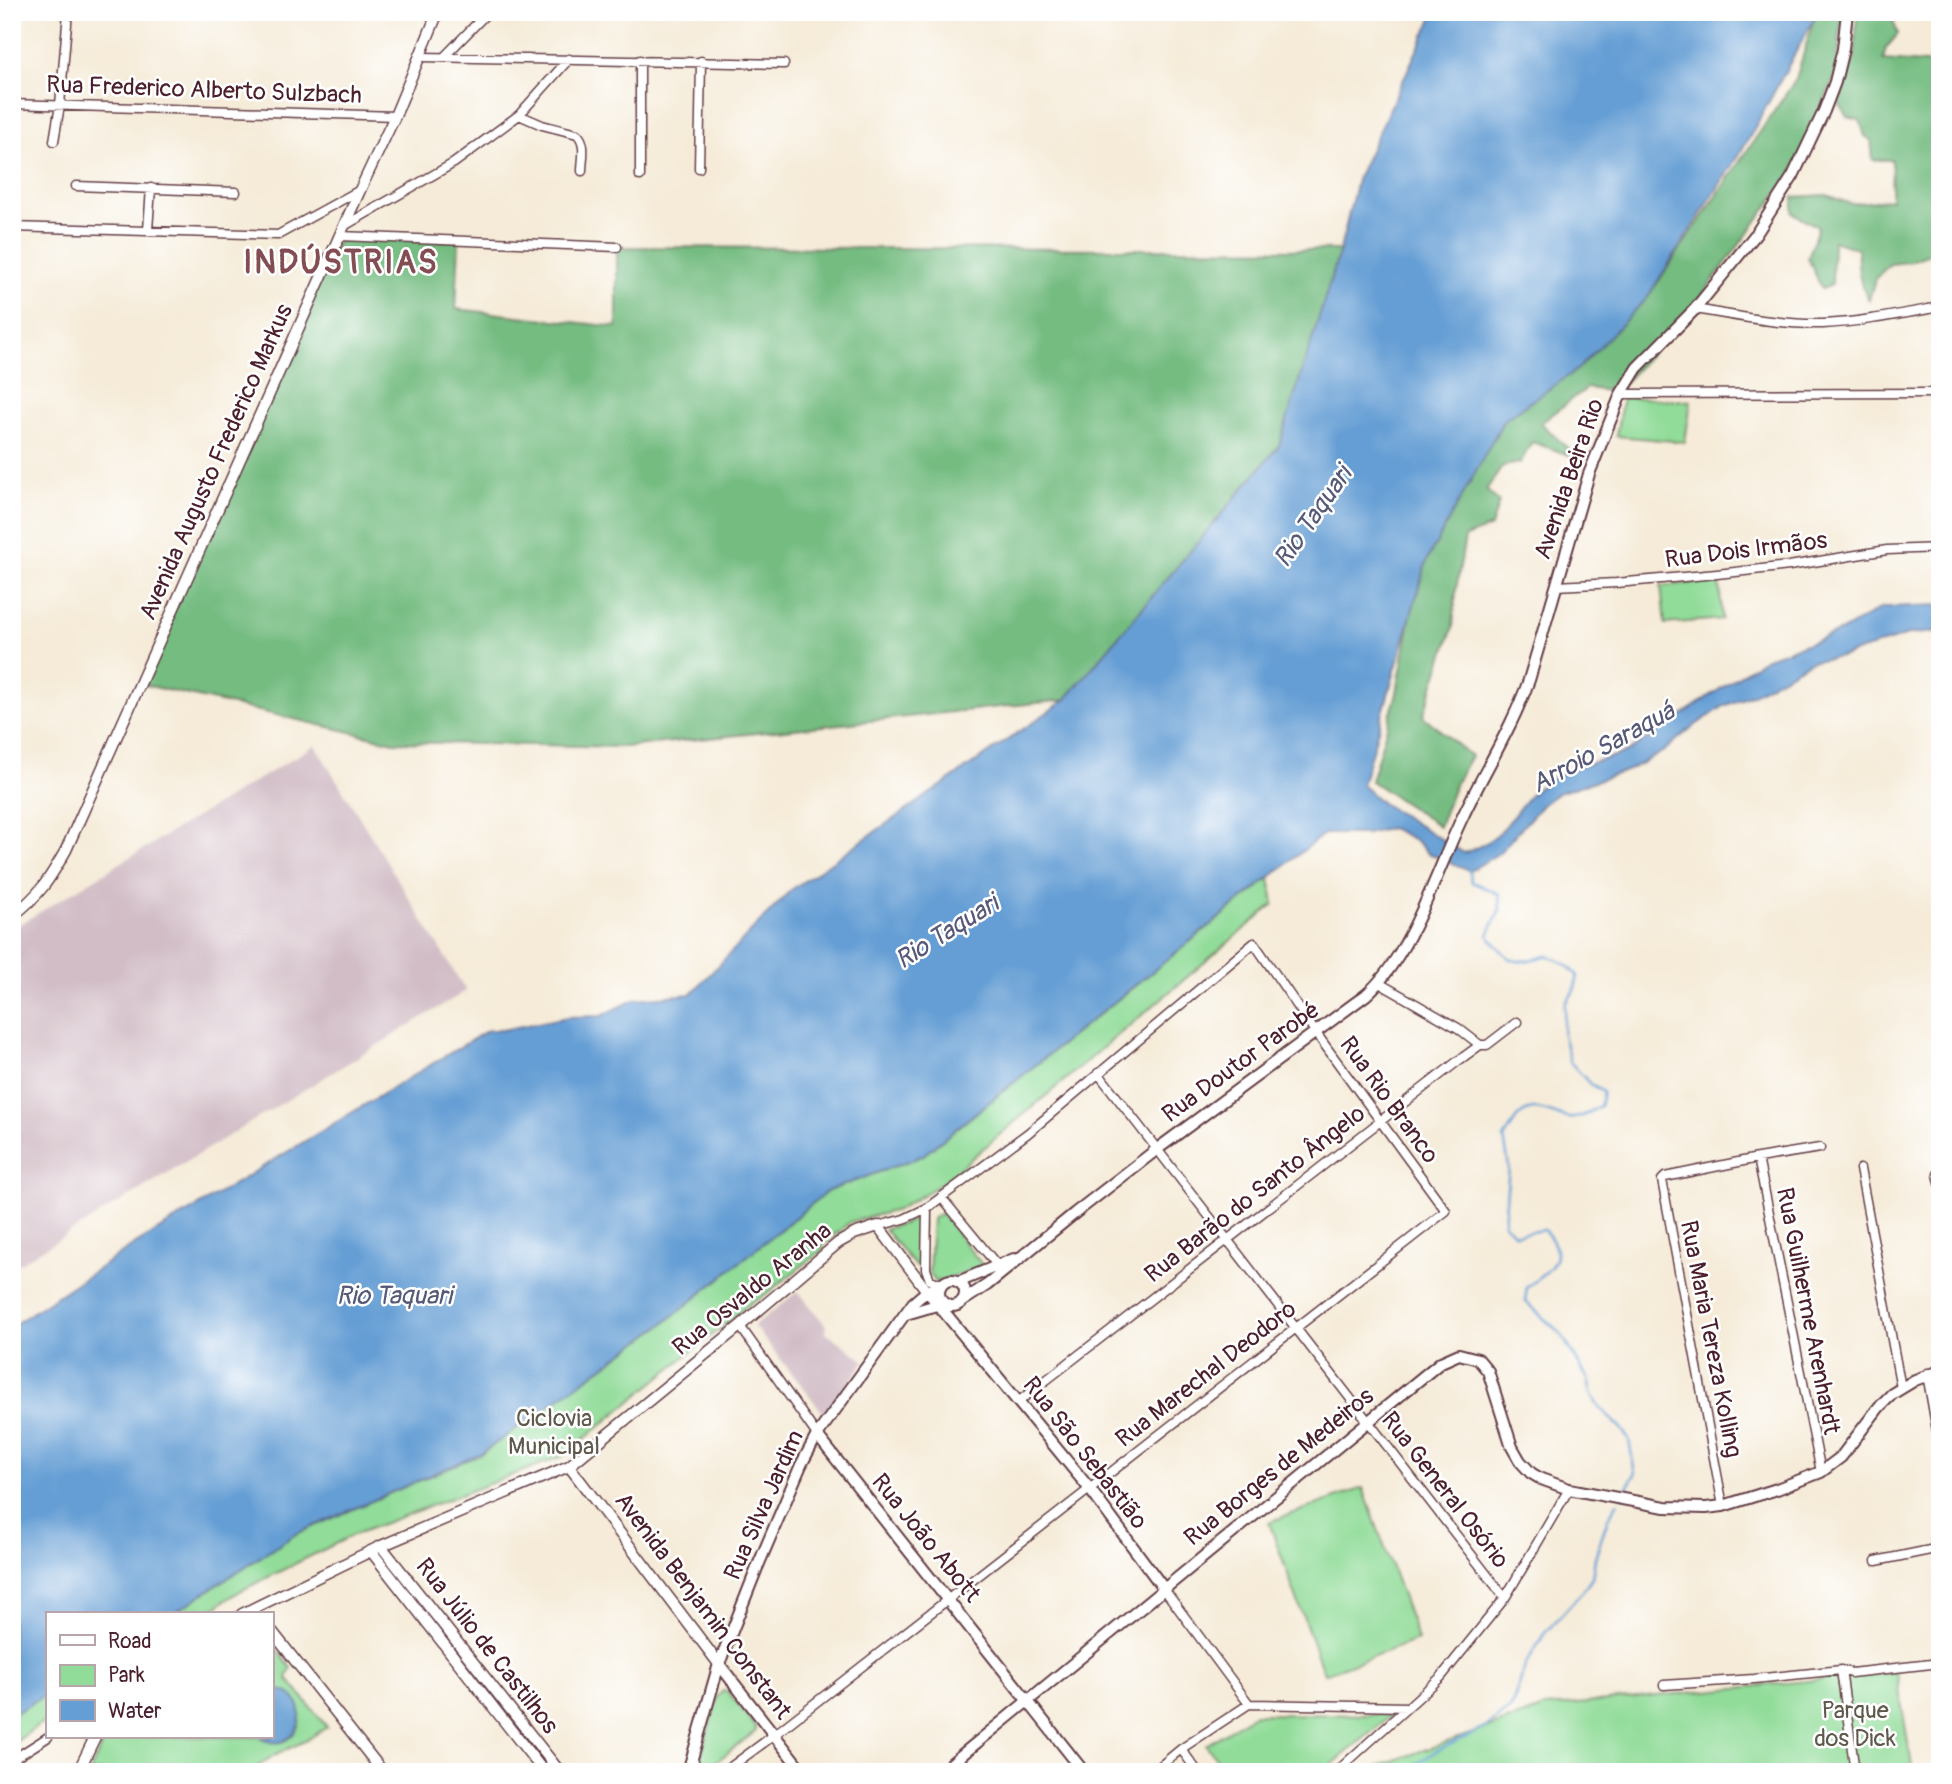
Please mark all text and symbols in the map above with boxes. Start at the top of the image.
street label: Rua Frederico Alberto Sulzbach [46,70,362,110]
district label: INDÚSTRIAS [243,243,439,283]
street label: Avenida Augusto Frederico Markus [133,299,299,624]
street label: Avenida Beira Rio [1528,395,1610,563]
water label: Rio Taquari [1267,457,1362,573]
street label: Rua Dois Irmãos [1663,526,1829,574]
water label: Arroio Saraquá [1526,695,1682,801]
water label: Rio Taquari [890,886,1008,976]
street label: Rua Doutor Parobé [1157,995,1325,1129]
street label: Rua Rio Branco [1333,1031,1445,1169]
street label: Rua Barão do Santo Ângelo [1139,1099,1371,1289]
street label: Rua Guilherme Arenhardt [1770,1185,1846,1437]
street label: Rua Osvaldo Aranha [667,1216,837,1362]
street label: Rua Maria Tereza Kolling [1674,1218,1748,1460]
water label: Rio Taquari [336,1280,456,1312]
street label: Rua Marechal Deodoro [1110,1294,1302,1454]
street label: Rua São Sebastião [1016,1371,1154,1535]
street label: Rua Borges de Medeiros [1178,1382,1380,1552]
park label: Ciclovia Municipal [508,1404,600,1461]
street label: Rua General Osório [1375,1406,1515,1574]
street label: Rua Silva Jardim [718,1426,810,1584]
street label: Rua João Abott [865,1468,987,1608]
street label: Avenida Benjamin Constant [608,1487,798,1725]
street label: Rua Júlio de Castilhos [410,1553,565,1740]
legend [46,1612,273,1738]
text: Road [108,1628,152,1655]
text: Park [108,1662,145,1689]
park label: Parque dos Dick [1814,1696,1896,1753]
text: Water [108,1698,162,1725]

